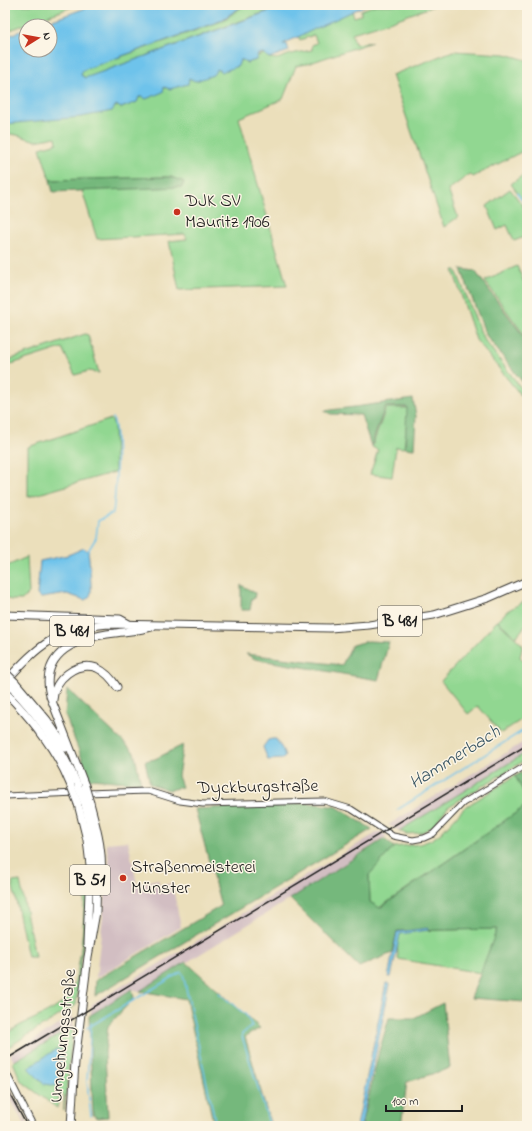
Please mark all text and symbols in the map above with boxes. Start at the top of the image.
north arrow [18,18,58,58]
text: N [38,31,55,41]
place label: DJK SV Mauritz 1906 [184,189,270,236]
marker: DJK SV Mauritz 1906 [172,207,182,217]
road number: B 481 [378,606,422,636]
road number: B 481 [50,616,94,646]
water label: Hammerbach [404,719,507,797]
street label: Dyckburgstraße [196,774,320,803]
place label: Straßenmeisterei Münster [131,855,256,902]
road number: B 51 [70,865,110,895]
marker: Straßenmeisterei Münster [118,873,128,883]
street label: Umgehungsstraße [44,967,85,1104]
scale bar [386,1087,462,1113]
text: 100 m [392,1093,419,1111]

